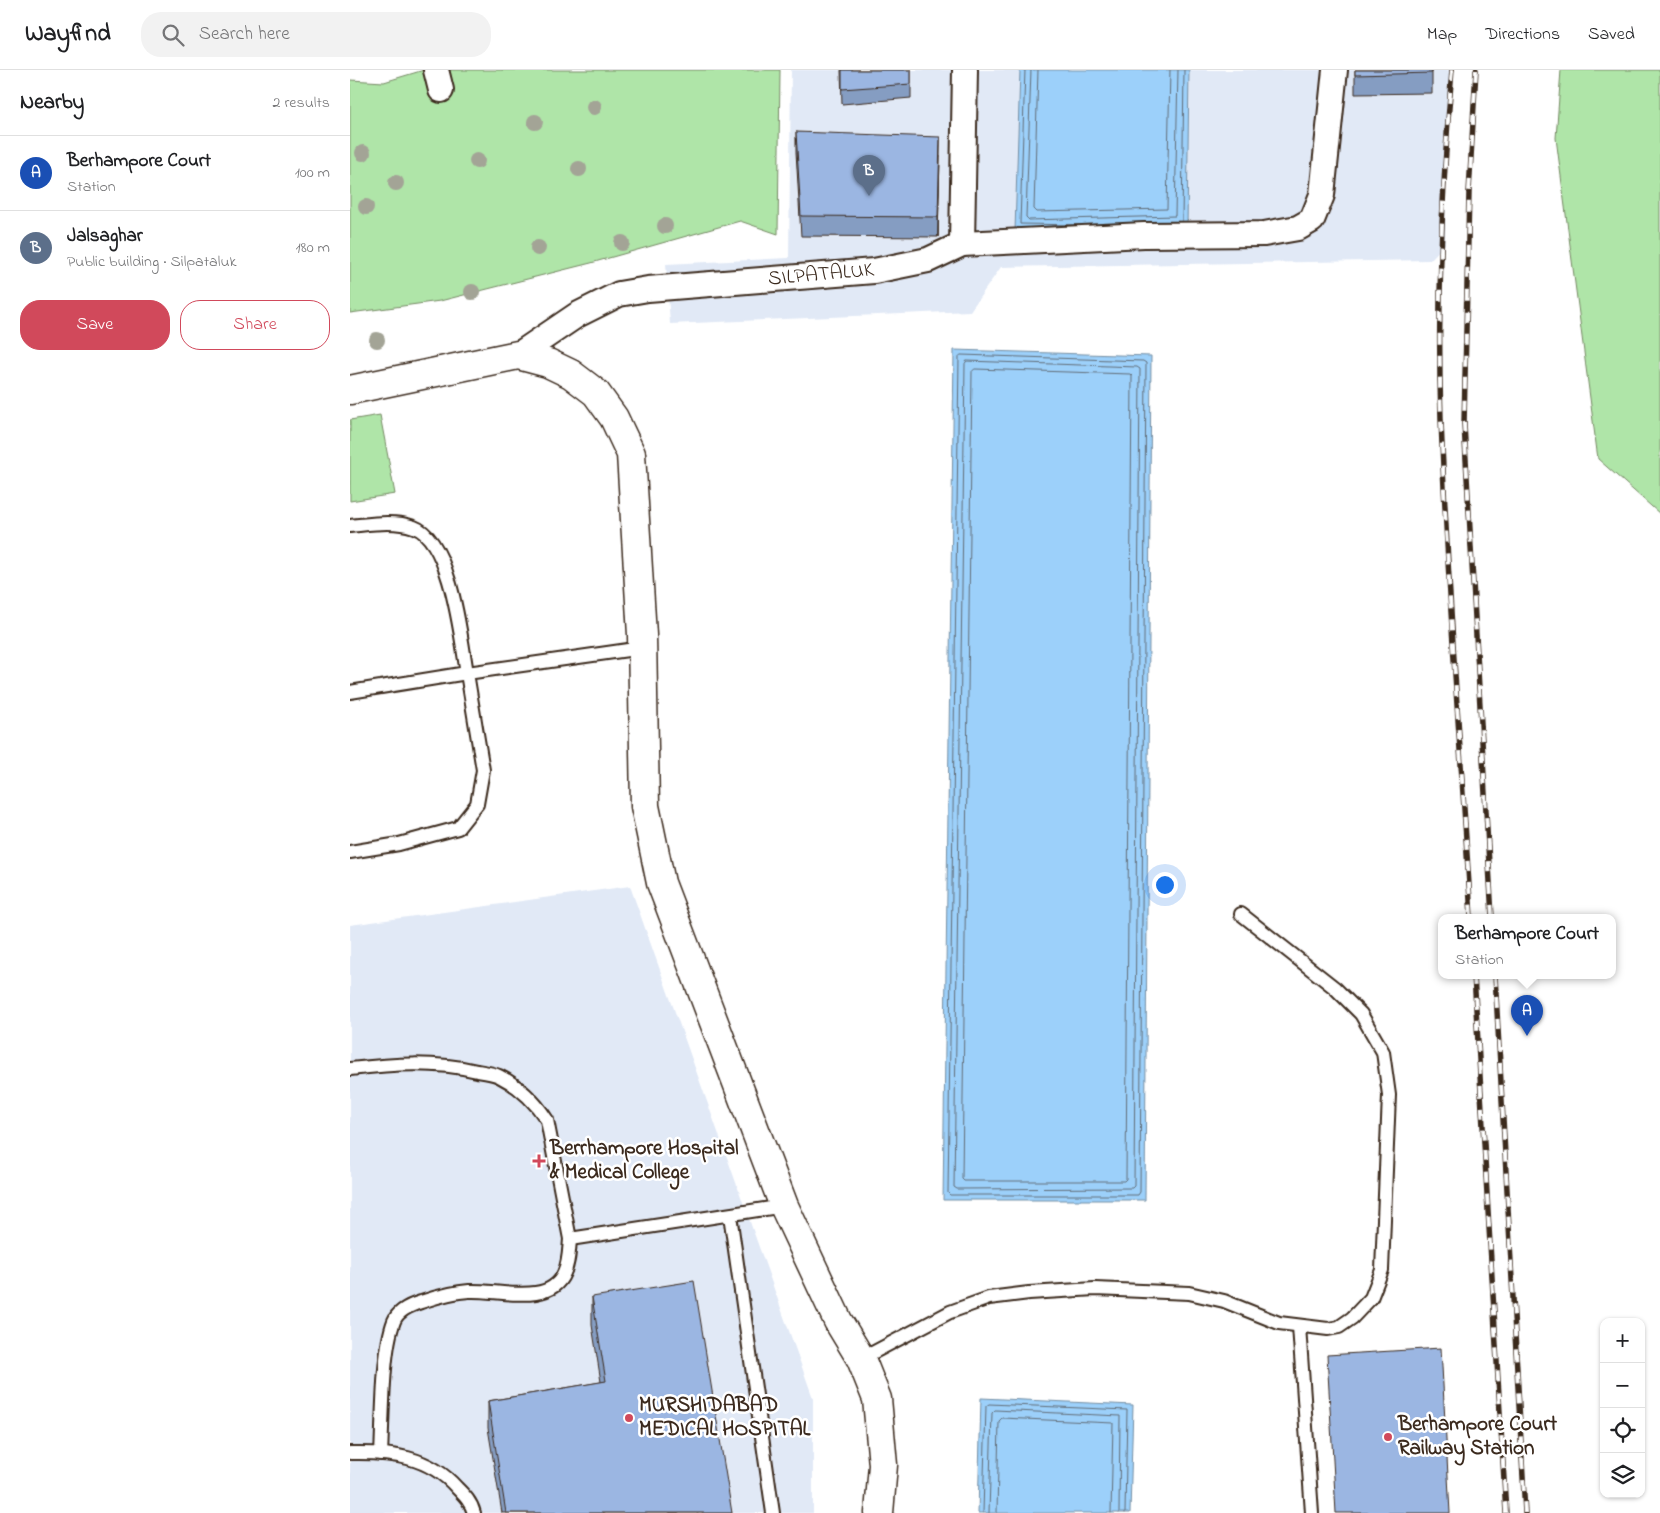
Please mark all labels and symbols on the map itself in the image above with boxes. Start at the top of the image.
pin: B [853,155,885,196]
street label: SILPATALUK [767,255,876,295]
your location [1152,872,1178,898]
pin: A [1511,995,1543,1036]
place label: Berrhampore Hospital & Medical College [549,1134,739,1190]
marker: Berrhampore Hospital & Medical College [532,1154,546,1168]
place label: MURSHIDABAD MEDICAL HOSPITAL [639,1391,812,1445]
place label: Berhampore Court Railway Station [1397,1410,1558,1466]
marker: MURSHIDABAD MEDICAL HOSPITAL [623,1412,635,1424]
marker: Berhampore Court Railway Station [1382,1431,1394,1443]

